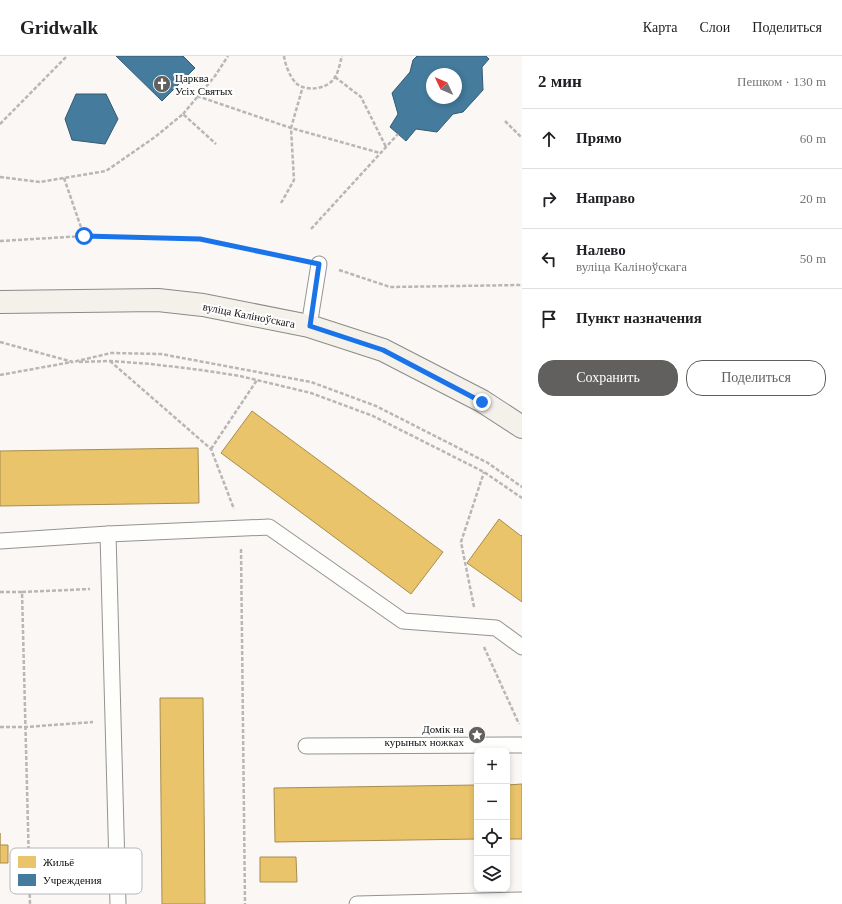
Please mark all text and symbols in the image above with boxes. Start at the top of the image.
text: Gridwalk [20,17,98,38]
text: Карта [643,20,677,35]
text: Слои [699,20,730,35]
text: Поделиться [752,20,822,35]
north arrow [426,68,462,104]
place label: Царква Усіх Святых [175,72,233,97]
text: 2 мин [538,72,582,91]
church icon: Царква Усіх Святых [152,74,172,94]
text: Пешком · 130 m [737,74,826,89]
icon: ahead [538,128,560,150]
text: Прямо [576,130,622,146]
text: 60 m [800,131,826,146]
icon: right [538,188,560,210]
text: Направо [576,190,635,206]
text: 20 m [800,191,826,206]
route start [75,227,93,245]
text: Налево [576,242,626,258]
icon: left [538,248,560,270]
text: 50 m [800,251,826,266]
text: вуліца Каліноўскага [576,259,687,274]
street label: вуліца Каліноўскага [202,300,296,330]
icon: arrive [538,308,560,330]
text: Пункт назначения [576,310,702,326]
button: Сохранить [538,360,678,396]
button: Поделиться [686,360,826,396]
route end [473,393,491,411]
place label: Домік на курыных ножках [385,723,464,748]
place icon: Домік на курыных ножках [467,725,487,745]
map controls [474,748,510,892]
button: + [474,748,510,784]
button: − [474,784,510,820]
button: locate [474,820,510,856]
legend [10,848,142,894]
text: Жильё [43,856,74,868]
button: layers [474,856,510,892]
text: Учреждения [43,874,102,886]

